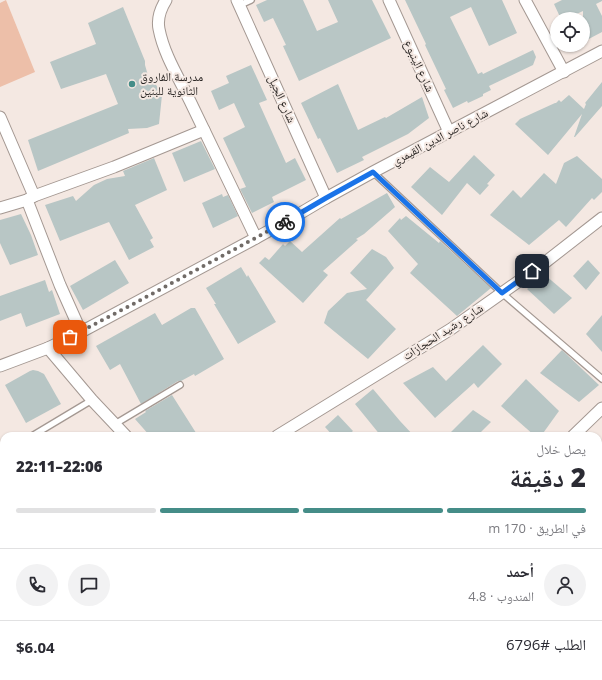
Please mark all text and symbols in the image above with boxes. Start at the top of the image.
map controls [550,12,590,52]
button: locate [550,12,590,52]
street label: شارع الينبوع [400,37,439,95]
place label: مدرسة الفاروق الثانوية للبنين [140,68,203,99]
street label: شارع الجيل [264,72,301,126]
marker: مدرسة الفاروق الثانوية للبنين [127,79,137,89]
street label: شارع ناصر الدين القيمري [389,104,492,171]
courier [265,202,305,242]
icon: bike [274,211,296,233]
pin [515,254,549,288]
icon: home [521,260,543,282]
street label: شارع رشيد الحجازات [399,299,486,364]
pin [53,320,87,354]
icon: bag [59,326,81,348]
text: يصل خلال [536,440,586,458]
text: 22:06–22:11 [16,456,103,476]
text: 2 دقيقة [509,459,586,495]
text: في الطريق · 170 m [488,519,586,537]
text: أحمد [507,561,534,581]
button: phone [16,564,58,606]
button: chat [68,564,110,606]
button: person [544,564,586,606]
text: المندوب · 4.8 [468,587,534,605]
text: الطلب #6796 [506,634,586,654]
text: $6.04 [16,637,55,657]

